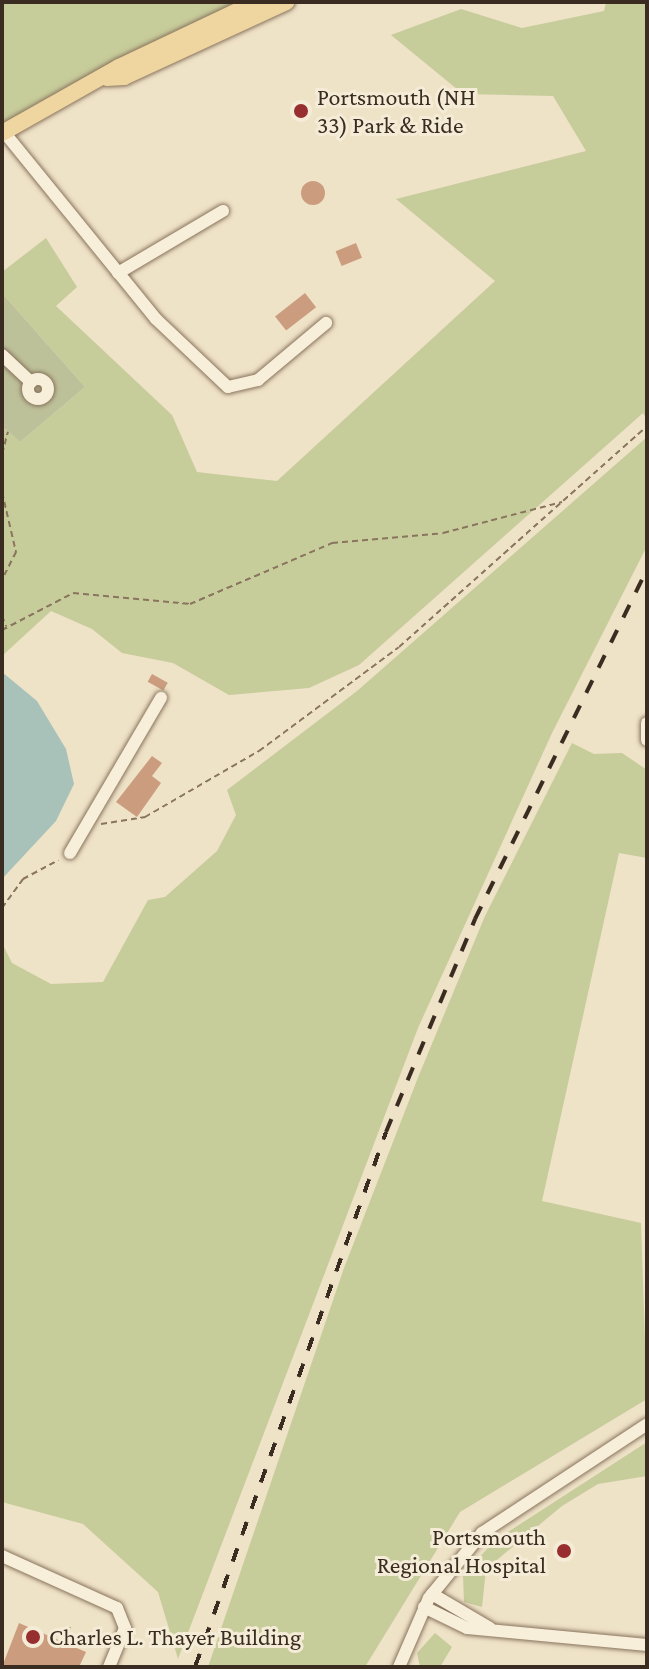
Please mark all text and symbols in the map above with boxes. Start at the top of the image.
place label: Portsmouth (NH 33) Park & Ride [317,83,475,139]
marker: Portsmouth (NH 33) Park & Ride [292,102,310,120]
place label: Portsmouth Regional Hospital [377,1523,546,1579]
marker: Portsmouth Regional Hospital [553,1540,575,1562]
place label: Charles L. Thayer Building [49,1623,301,1651]
marker: Charles L. Thayer Building [24,1628,42,1646]

